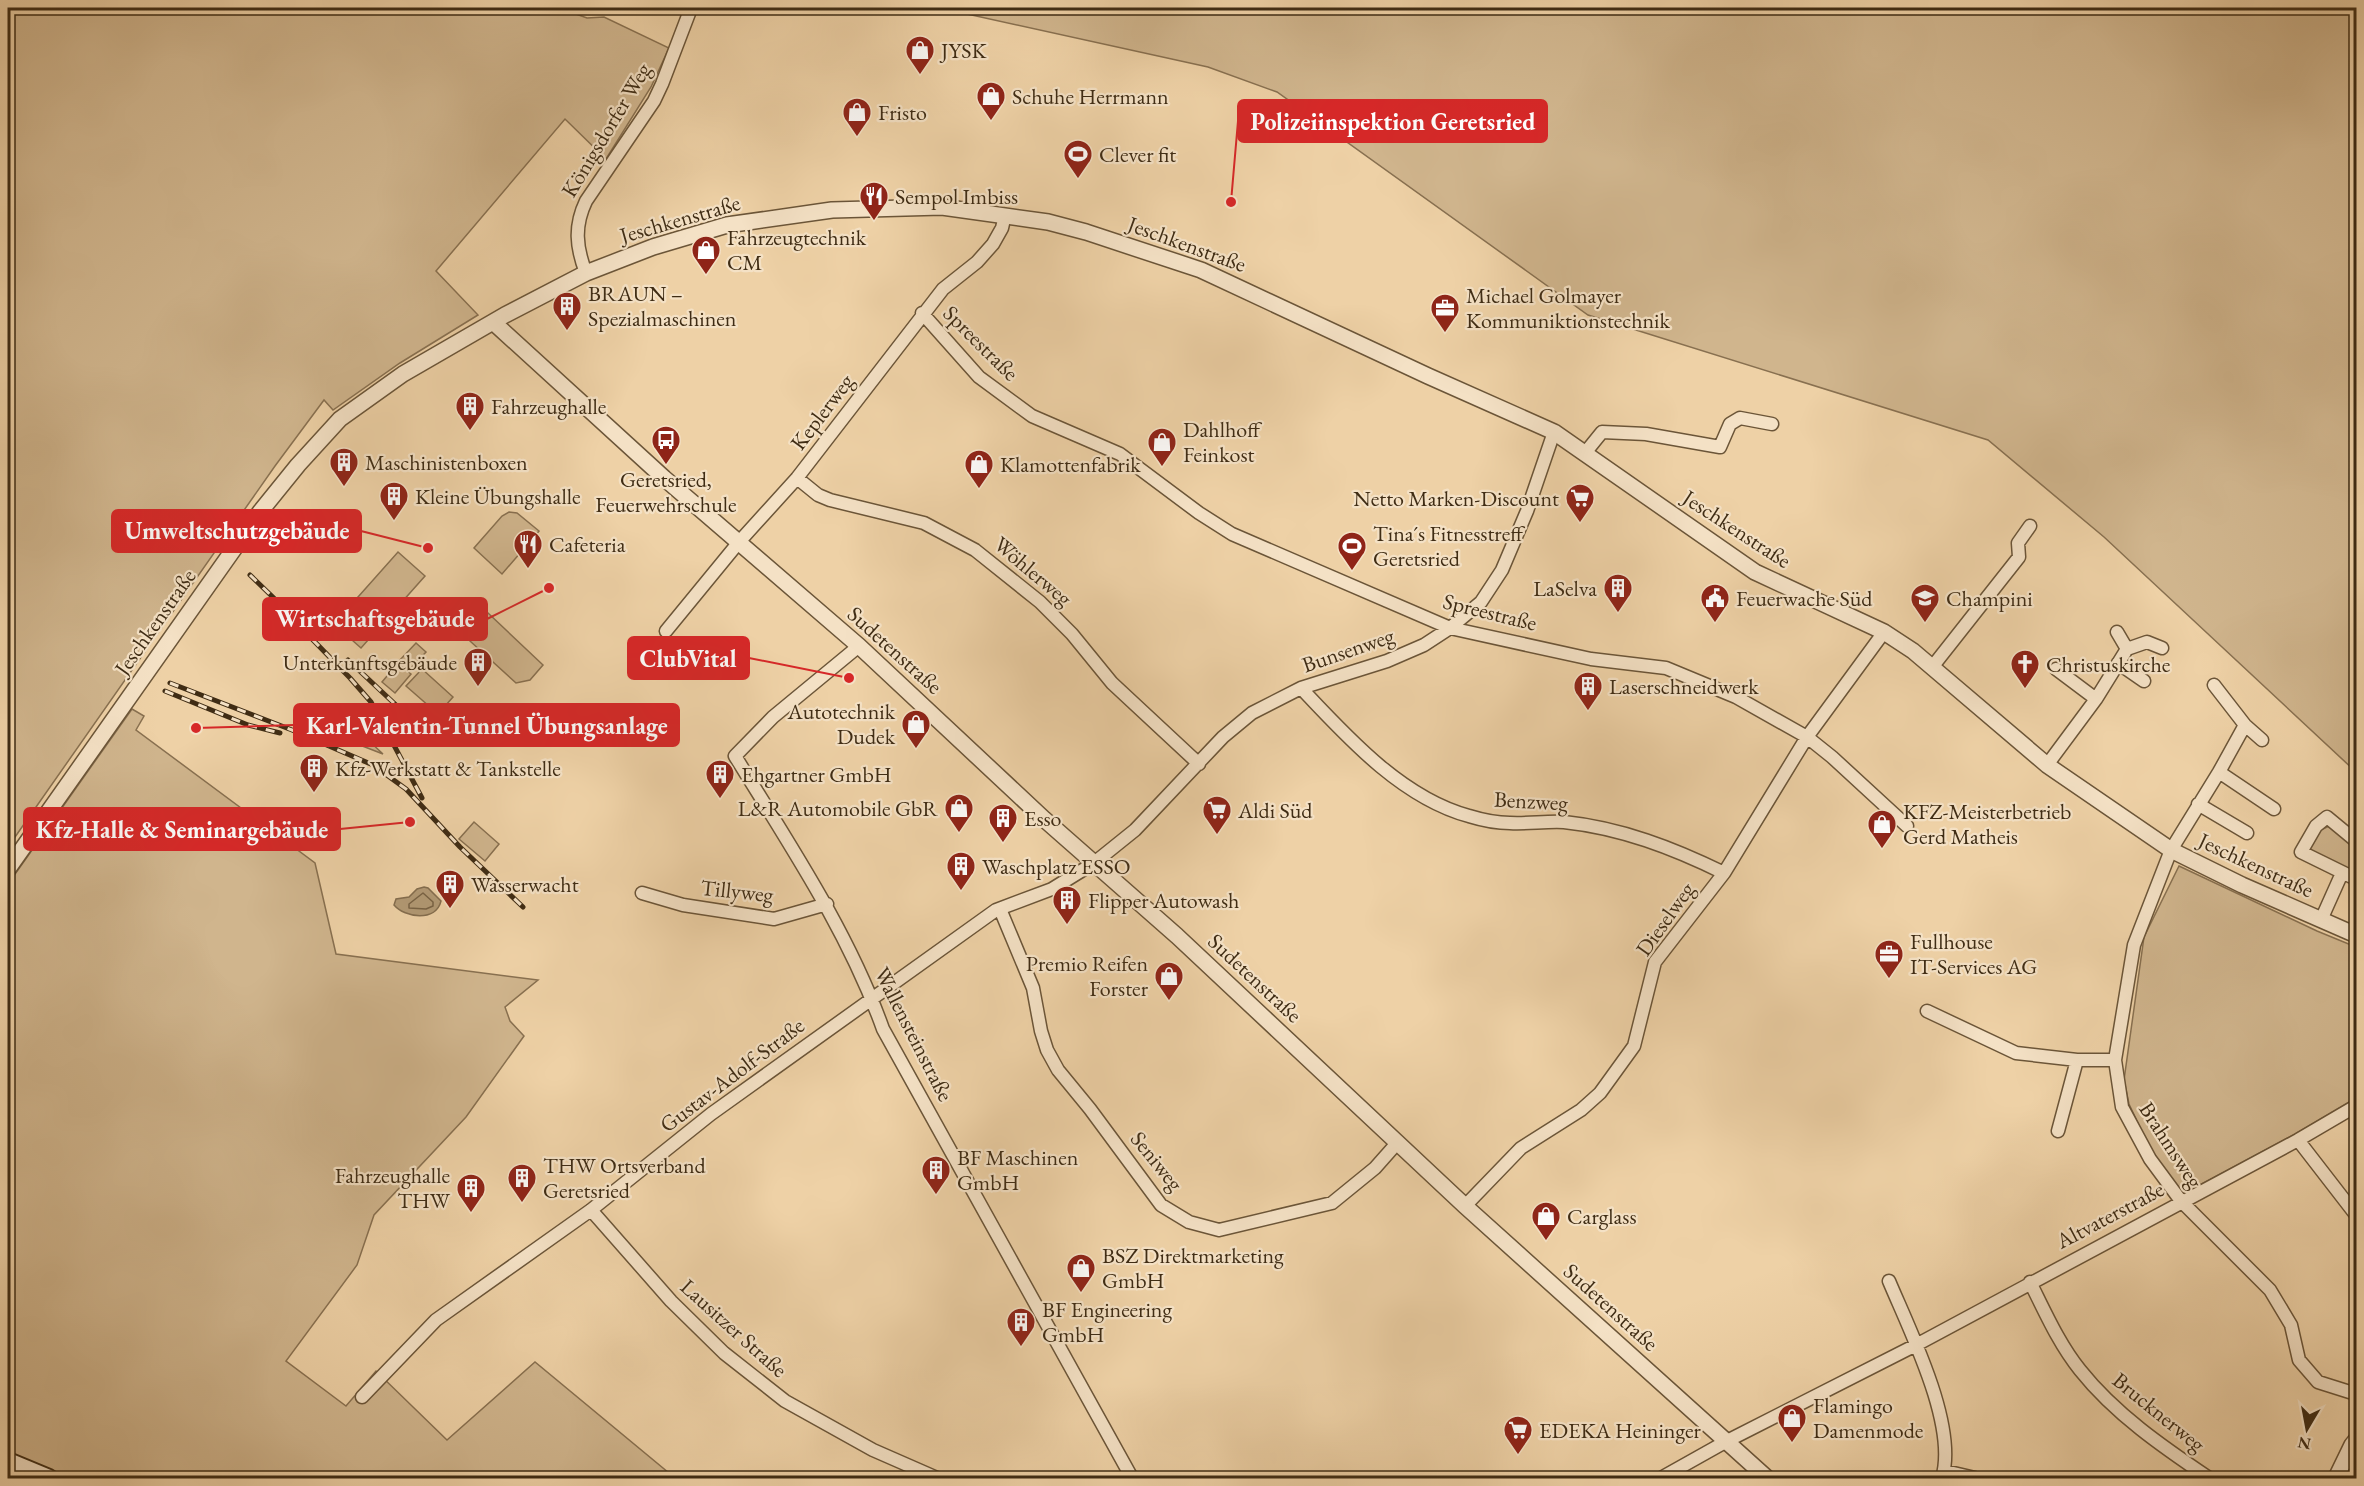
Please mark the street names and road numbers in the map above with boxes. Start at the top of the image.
street label: Königsdorfer Weg [554,57,658,203]
street label: Jeschkenstraße [615,188,744,251]
street label: Jeschkenstraße [1122,209,1251,279]
street label: Spreestraße [937,299,1025,387]
street label: Keplerweg [784,368,860,456]
street label: Jeschkenstraße [1676,482,1797,575]
street label: Wöhlerweg [988,530,1079,613]
street label: Jeschkenstraße [106,563,203,683]
street label: Spreestraße [1440,586,1540,638]
street label: Sudetenstraße [841,600,949,701]
street label: Bunsenweg [1298,621,1398,679]
street label: Benzweg [1493,785,1569,817]
street label: Jeschkenstraße [2192,825,2319,904]
street label: Tillyweg [699,873,775,909]
street label: Dieselweg [1629,876,1701,962]
street label: Sudetenstraße [1202,927,1309,1029]
street label: Wallensteinstraße [868,962,960,1106]
street label: Gustav-Adolf-Straße [654,1011,810,1139]
street label: Brahmsweg [2132,1096,2210,1194]
street label: Seniweg [1124,1125,1190,1197]
street label: Altvaterstraße [2050,1174,2169,1256]
street label: Sudetenstraße [1557,1257,1665,1358]
street label: Lausitzer Straße [674,1272,794,1384]
street label: Brucknerweg [2107,1366,2212,1459]

